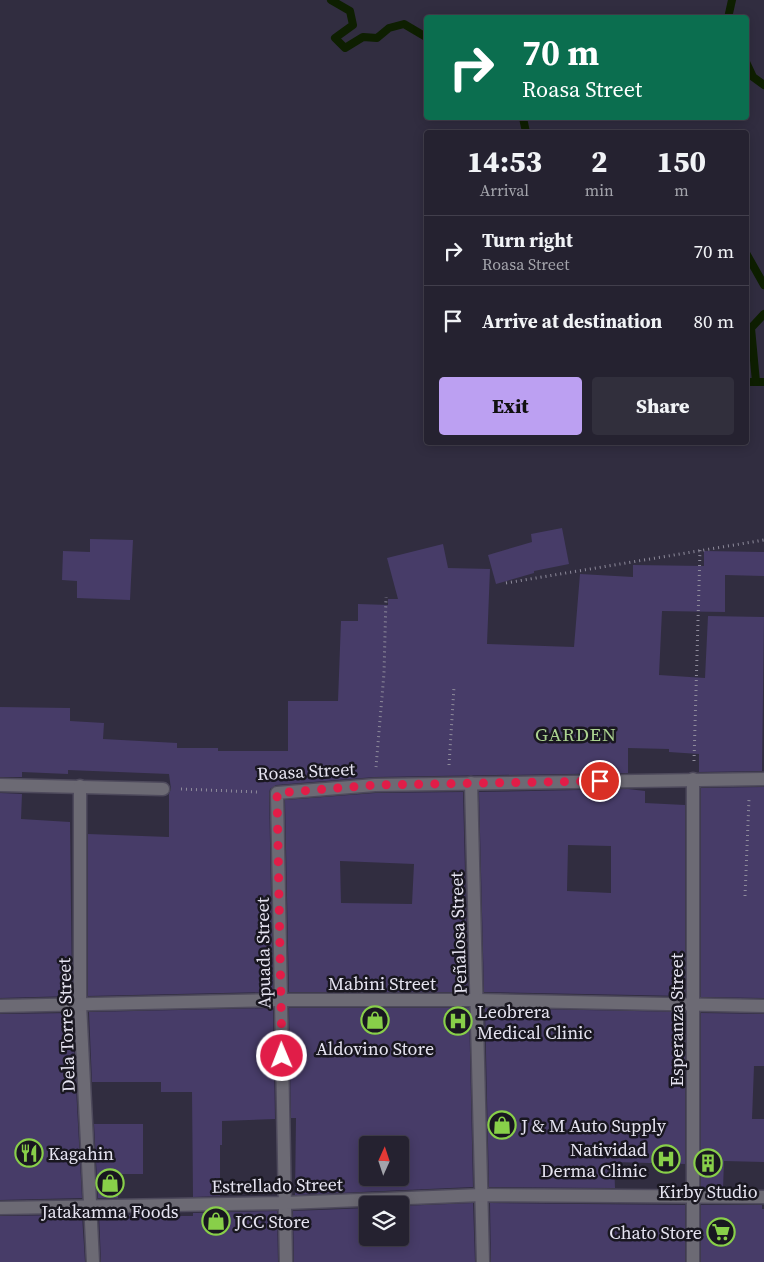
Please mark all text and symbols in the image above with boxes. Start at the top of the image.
text: 70 m [522,29,599,77]
icon: right [439,35,504,100]
text: Roasa Street [522,74,642,104]
text: 14:53 [467,141,542,182]
text: 2 [591,141,608,182]
text: 150 [657,141,706,182]
text: Arrival [480,179,529,201]
text: min [585,179,614,201]
text: m [674,179,689,201]
text: Turn right [482,227,573,253]
icon: right [439,237,467,265]
text: 70 m [693,238,734,264]
text: Roasa Street [482,253,569,275]
icon: arrive [439,307,467,335]
text: Arrive at destination [482,308,662,334]
text: 80 m [693,308,734,334]
button: Exit [439,377,582,435]
button: Share [592,377,734,435]
district label: GARDEN [535,721,617,747]
street label: Roasa Street [256,756,356,786]
pin [579,760,621,802]
icon: arrive [586,767,614,795]
street label: Peñalosa Street [443,871,473,995]
street label: Apuada Street [250,897,276,1009]
street label: Esperanza Street [664,953,689,1087]
street label: Dela Torre Street [51,957,81,1093]
street label: Mabini Street [328,971,436,996]
place label: Leobrera Medical Clinic [477,999,592,1045]
shop icon: Aldovino Store [360,1005,390,1035]
hospital icon: Leobrera Medical Clinic [443,1006,473,1036]
position arrow [255,1029,307,1081]
place label: Aldovino Store [316,1036,434,1061]
shop icon: J & M Auto Supply [487,1110,517,1140]
place label: J & M Auto Supply [520,1113,667,1138]
north arrow [359,1136,409,1186]
map controls [359,1136,409,1246]
place label: Natividad Derma Clinic [541,1137,647,1183]
restaurant icon: Kagahin [14,1138,44,1168]
place label: Kagahin [48,1141,114,1166]
hospital icon: Natividad Derma Clinic [651,1144,681,1174]
building icon: Kirby Studio [693,1148,723,1178]
shop icon: Jatakamna Foods [95,1168,125,1198]
street label: Estrellado Street [211,1171,343,1199]
place label: Kirby Studio [658,1179,758,1204]
button: layers [359,1196,409,1246]
place label: Jatakamna Foods [40,1199,179,1224]
shop icon: JCC Store [201,1206,231,1236]
place label: JCC Store [234,1209,310,1234]
supermarket icon: Chato Store [706,1217,736,1247]
place label: Chato Store [609,1220,702,1245]

